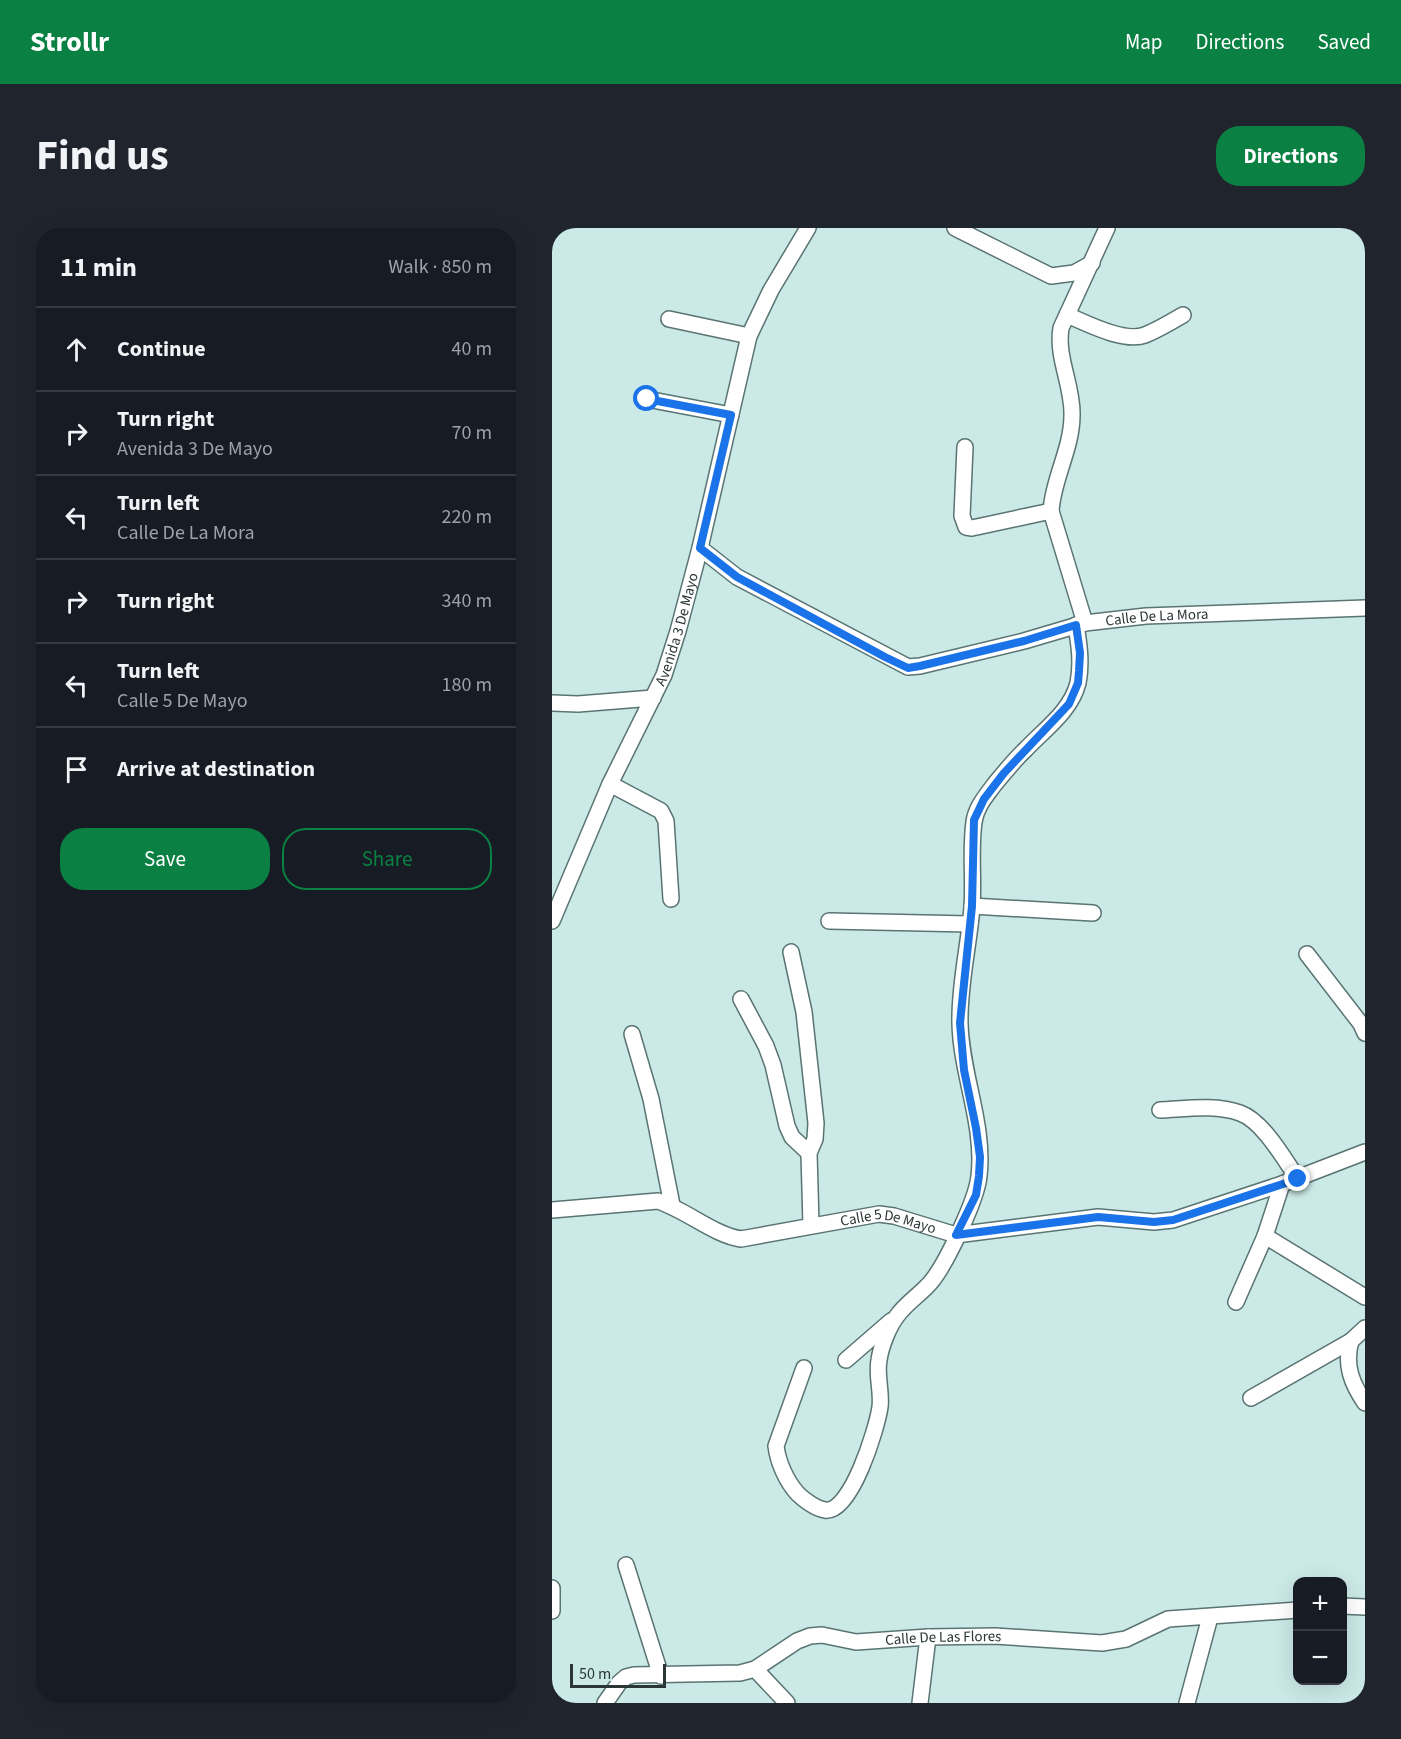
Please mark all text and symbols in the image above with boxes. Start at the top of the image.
text: Strollr [30,22,109,62]
text: Map [1125,27,1163,57]
text: Directions [1196,27,1284,57]
text: Saved [1317,27,1371,57]
text: Find us [36,126,169,186]
button: Directions [1216,126,1365,186]
text: 11 min [60,249,137,286]
text: Walk · 850 m [388,253,492,281]
icon: ahead [60,333,93,366]
text: Continue [117,333,206,365]
text: 40 m [452,335,492,363]
route start [633,385,659,411]
text: Turn right [117,403,214,435]
icon: right [60,417,93,450]
text: 70 m [452,419,492,447]
text: Avenida 3 De Mayo [117,435,273,463]
text: Turn left [117,487,199,519]
icon: left [60,501,93,534]
text: 220 m [442,503,492,531]
text: Calle De La Mora [117,519,255,547]
street label: Avenida 3 De Mayo [650,571,704,690]
icon: right [60,585,93,618]
text: Turn right [117,585,214,617]
text: 340 m [442,587,492,615]
street label: Calle De La Mora [1104,604,1209,632]
text: Turn left [117,655,199,687]
icon: left [60,669,93,702]
text: 180 m [442,671,492,699]
text: Calle 5 De Mayo [117,687,248,715]
icon: arrive [60,753,93,786]
text: Arrive at destination [117,753,315,785]
button: Save [60,828,270,890]
button: Share [282,828,492,890]
route end [1284,1165,1310,1191]
street label: Calle 5 De Mayo [839,1204,939,1239]
map controls [1293,1577,1347,1685]
button: + [1293,1577,1347,1631]
street label: Calle De Las Flores [884,1626,1002,1651]
button: − [1293,1631,1347,1685]
scale bar [570,1661,666,1688]
text: 50 m [579,1663,611,1685]

